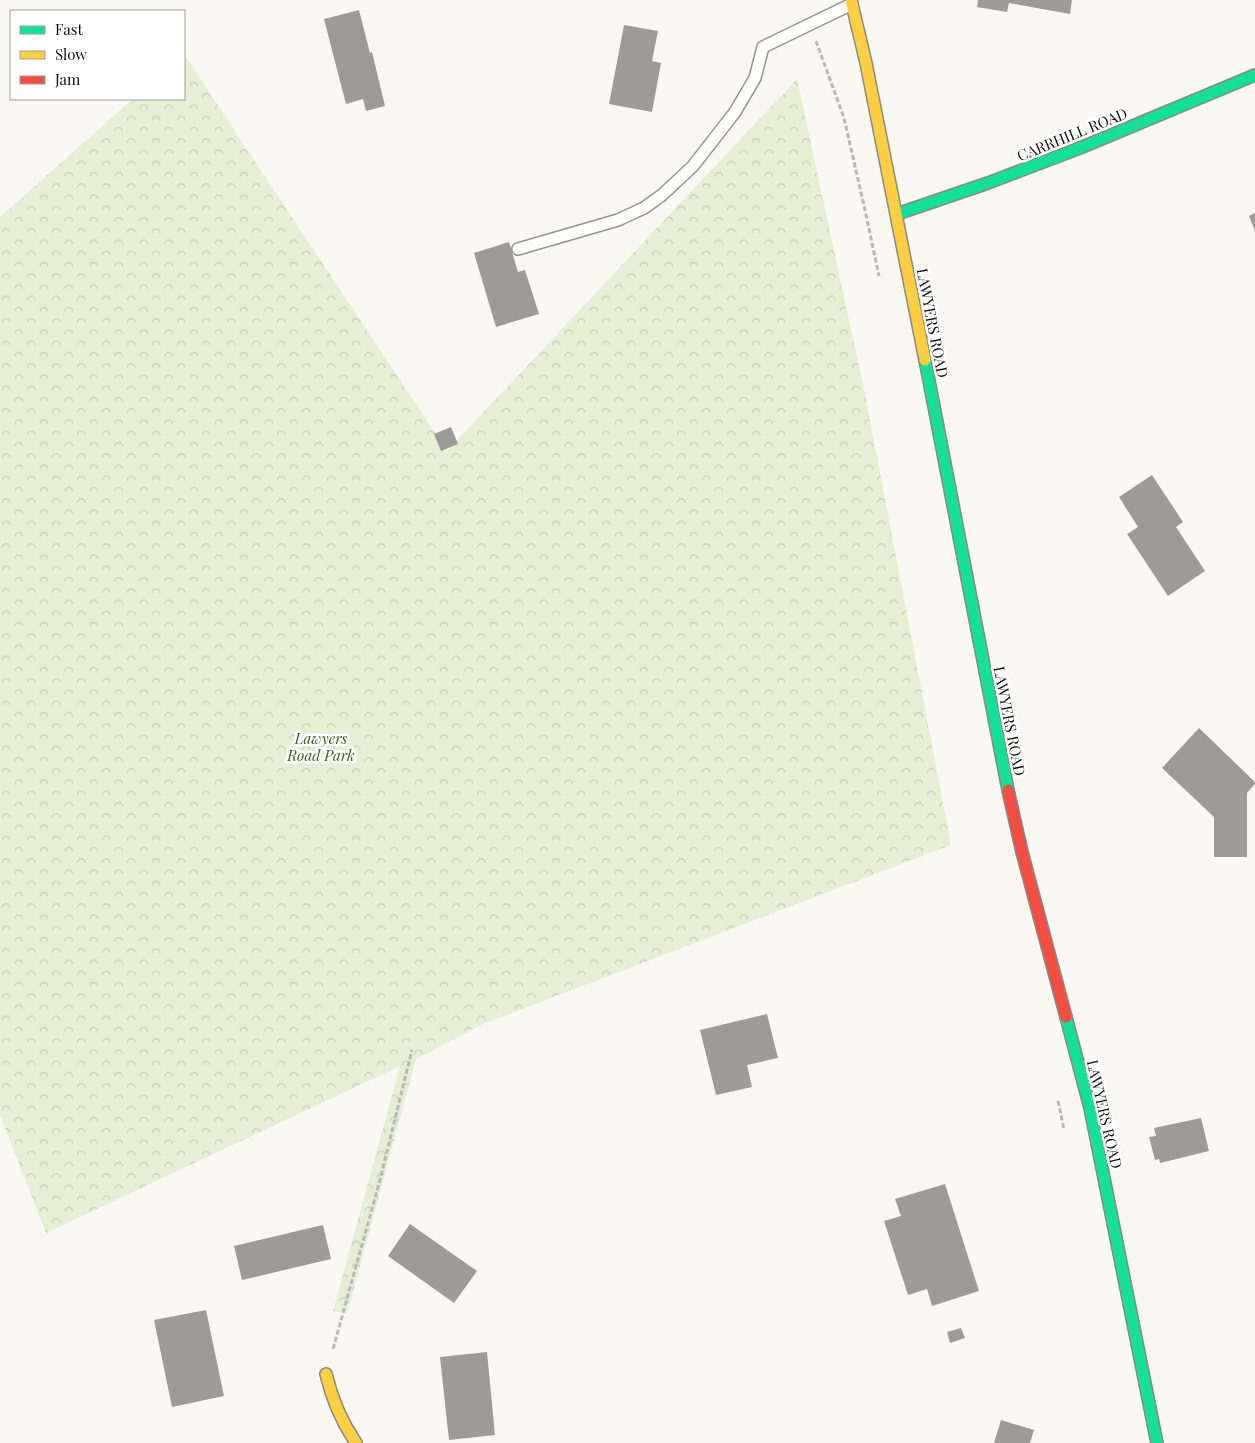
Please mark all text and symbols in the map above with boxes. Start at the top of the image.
legend [10,10,185,100]
text: Fast [55,19,84,39]
text: Slow [55,44,87,64]
text: Jam [54,69,81,89]
street label: CARRHILL ROAD [1014,103,1130,165]
street label: LAWYERS ROAD [913,266,953,380]
street label: LAWYERS ROAD [990,664,1030,778]
park label: Lawyers Road Park [286,728,355,765]
street label: LAWYERS ROAD [1083,1058,1127,1171]

